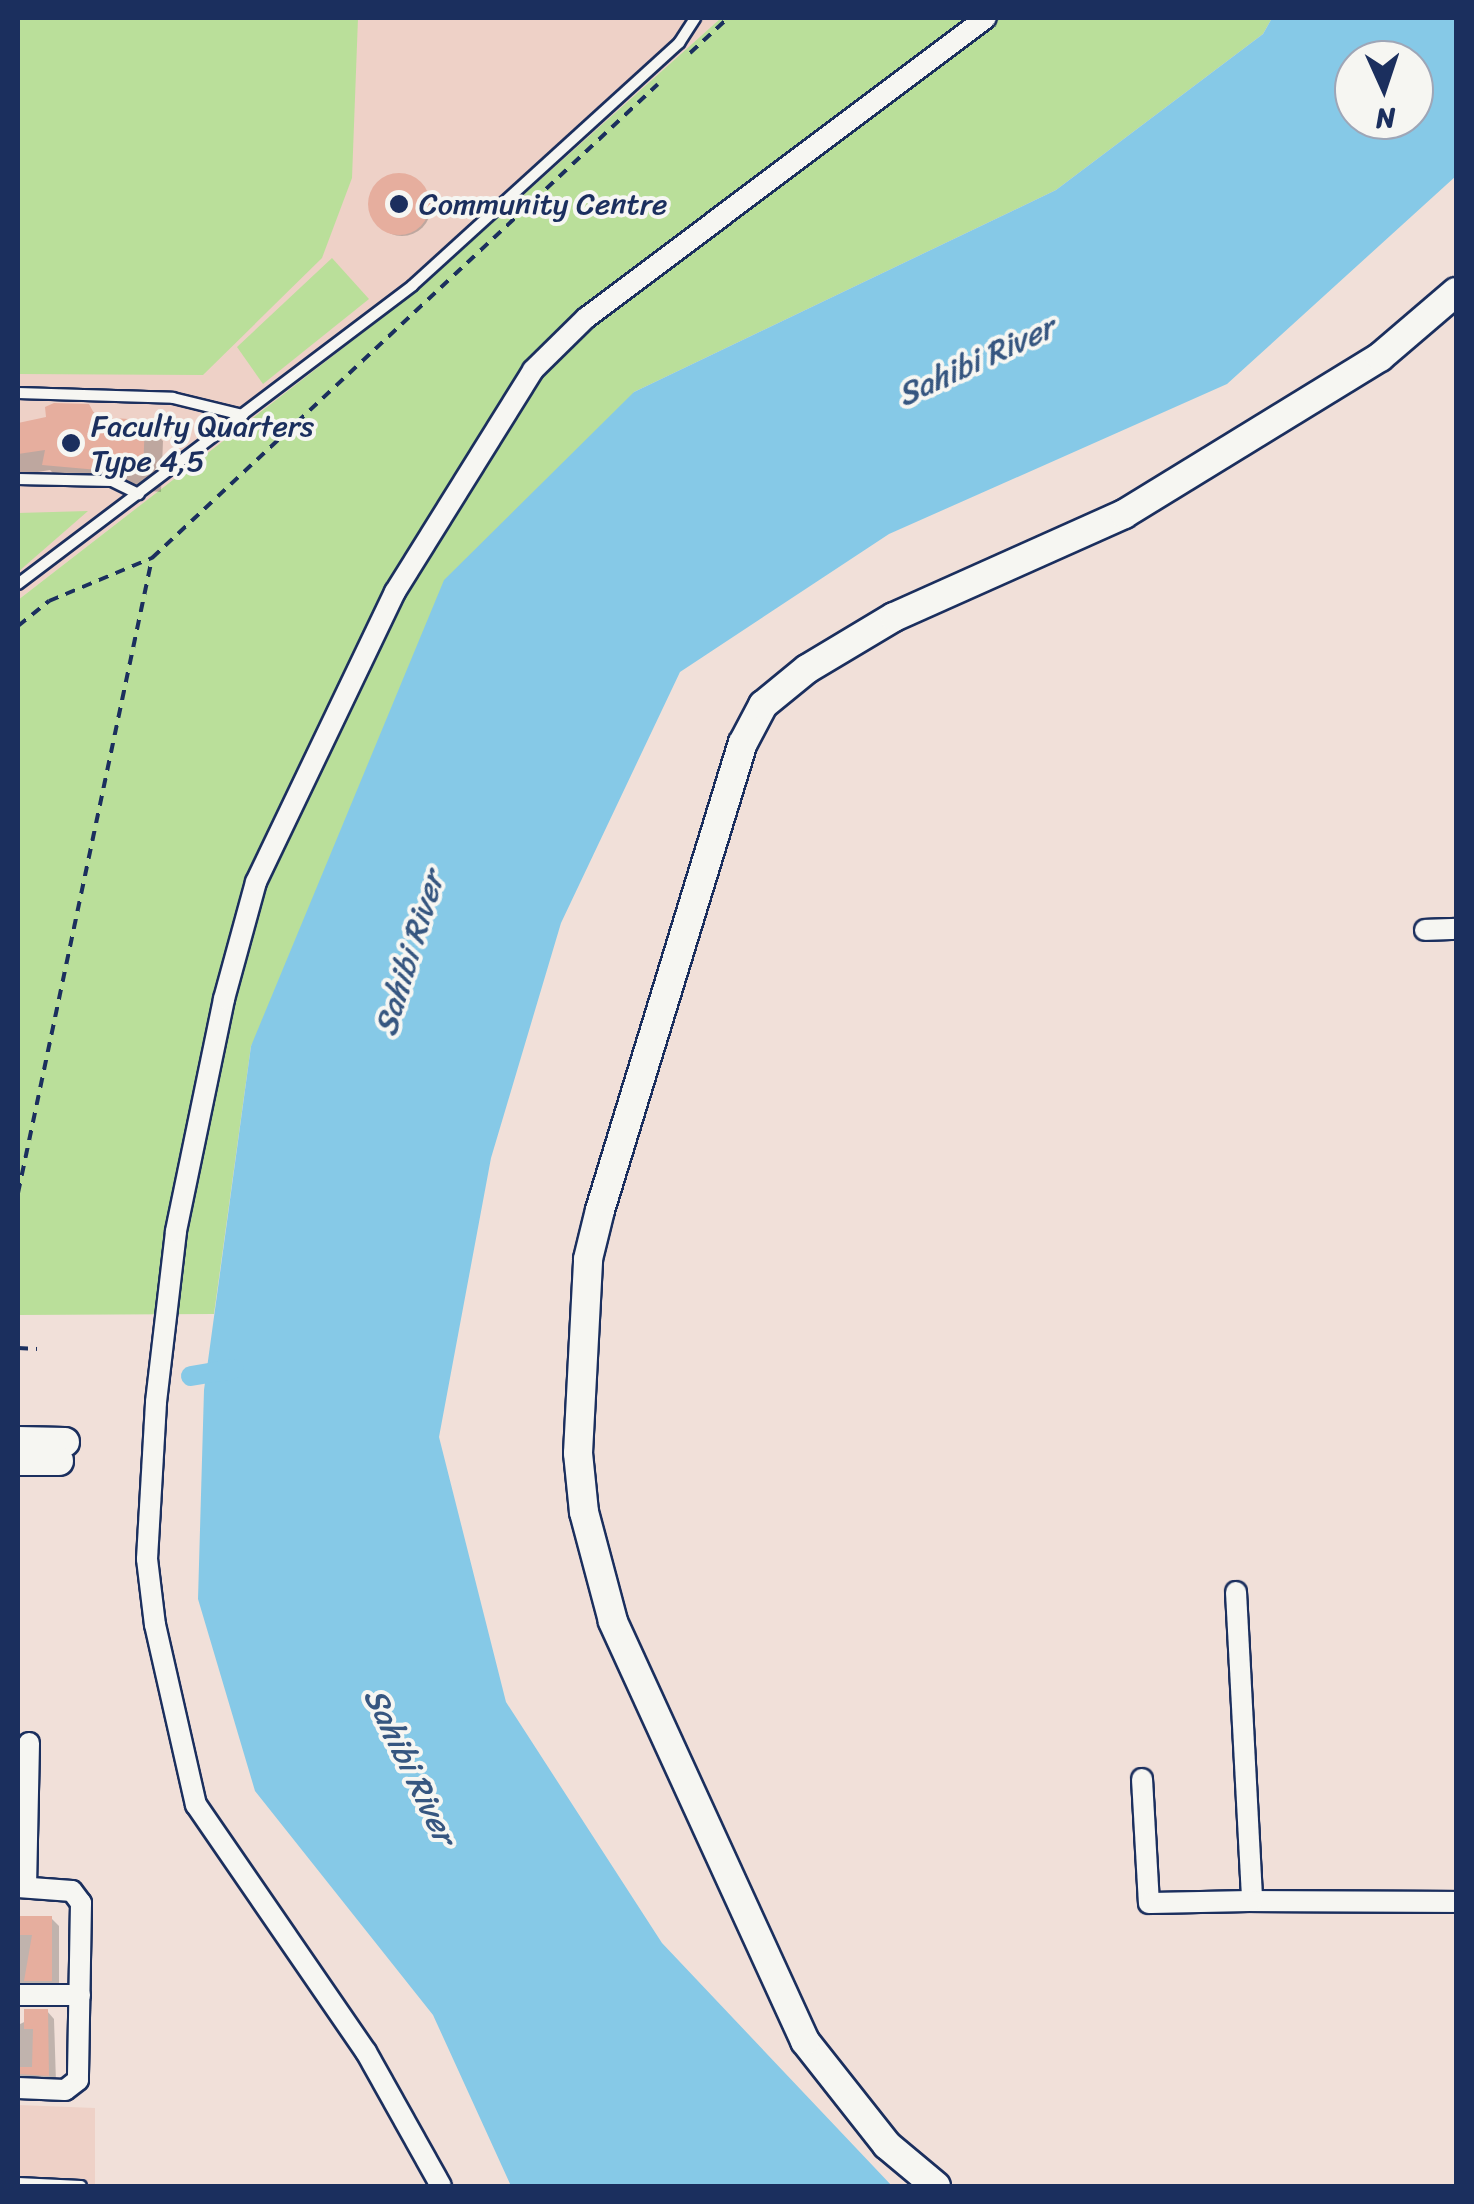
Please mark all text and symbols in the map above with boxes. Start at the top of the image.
north arrow [1334,40,1434,140]
text: N [1375,93,1396,143]
place label: Community Centre [419,186,667,222]
marker: Community Centre [388,193,410,215]
water label: Sahibi River [891,309,1061,415]
place label: Faculty Quarters Type 4,5 [91,408,314,478]
marker: Faculty Quarters Type 4,5 [60,432,82,454]
water label: Sahibi River [367,868,453,1040]
water label: Sahibi River [355,1682,463,1850]

